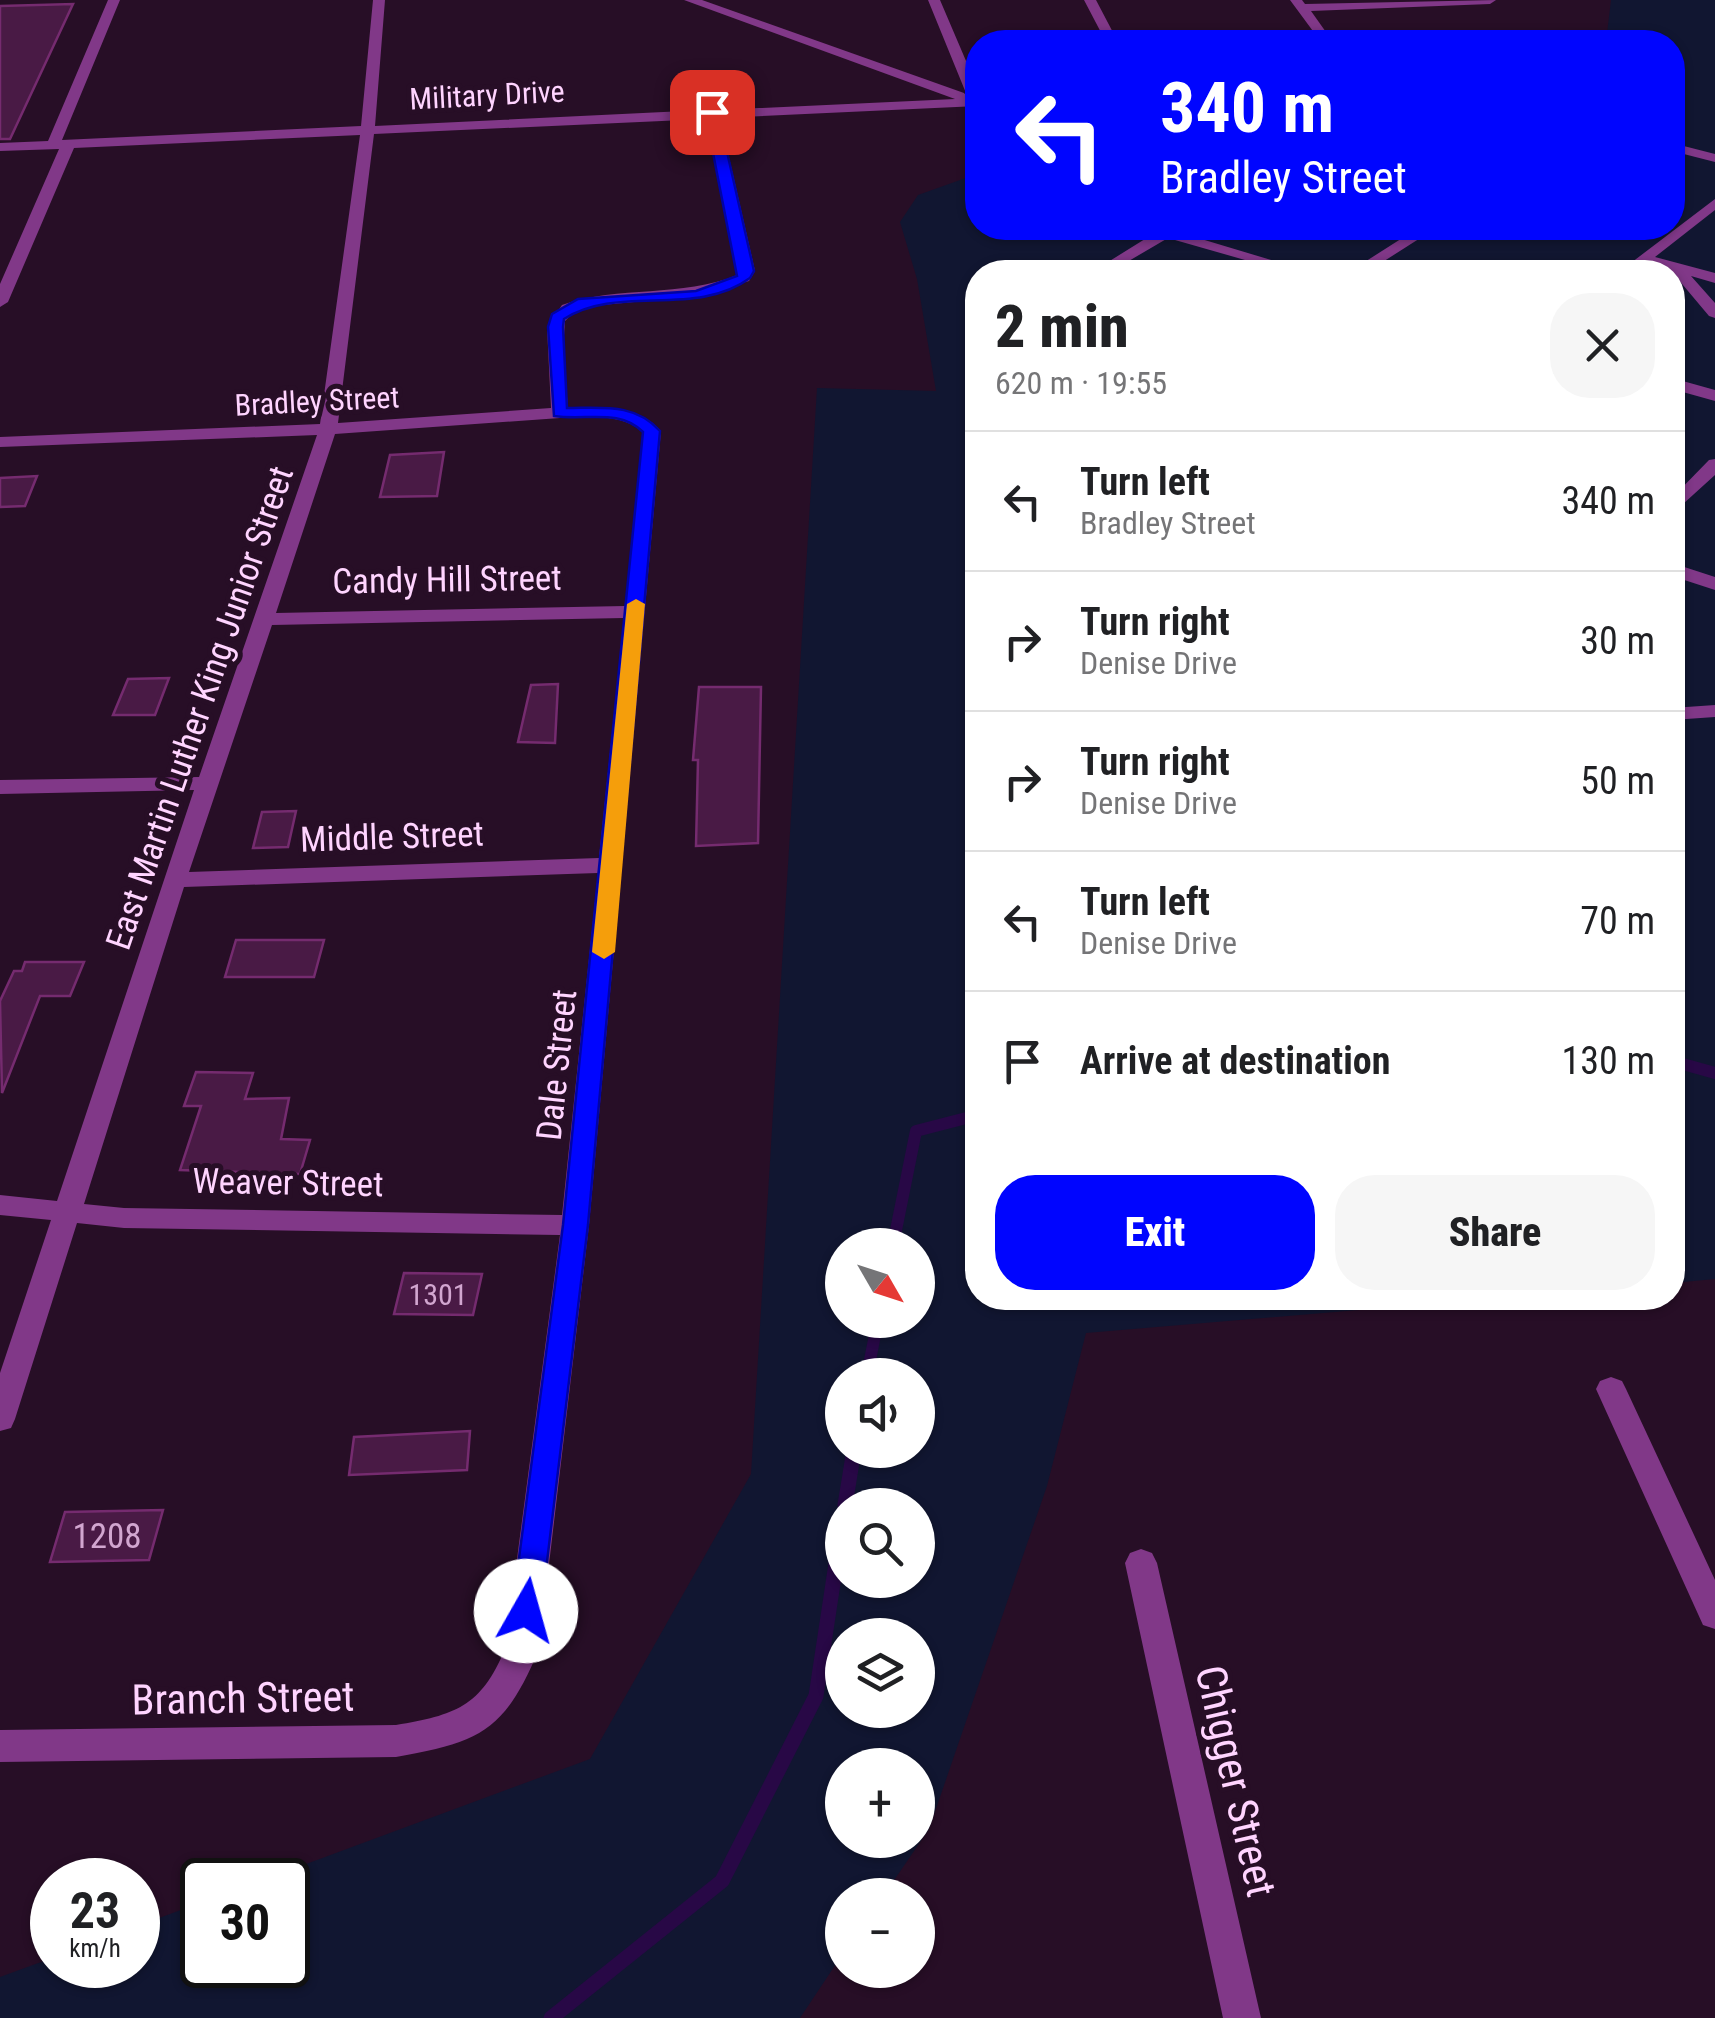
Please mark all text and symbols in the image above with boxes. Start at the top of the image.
text: 340 m [1160,67,1334,149]
pin [670,70,755,155]
icon: left [995,70,1125,200]
street label: Military Drive [409,73,565,117]
icon: arrive [685,85,740,140]
text: Bradley Street [1160,151,1407,204]
text: 2 min [995,291,1129,362]
button: close [1550,293,1655,398]
text: 620 m · 19:55 [995,364,1167,402]
street label: Bradley Street [234,379,400,423]
text: Turn left [1080,460,1210,504]
street label: East Martin Luther King Junior Street [98,461,302,955]
icon: left [995,474,1050,529]
text: 340 m [1561,479,1655,523]
text: Bradley Street [1080,504,1256,542]
street label: Candy Hill Street [332,558,562,602]
text: Turn right [1080,600,1230,644]
icon: right [995,614,1050,669]
text: 30 m [1580,619,1655,663]
text: Denise Drive [1080,644,1237,682]
text: Turn right [1080,740,1230,784]
icon: right [995,754,1050,809]
text: 50 m [1580,759,1655,803]
text: Denise Drive [1080,784,1237,822]
street label: Middle Street [299,813,485,861]
text: Turn left [1080,880,1210,924]
icon: left [995,894,1050,949]
text: 70 m [1580,899,1655,943]
text: Denise Drive [1080,924,1237,962]
street label: Dale Street [529,988,585,1142]
icon: arrive [995,1034,1050,1089]
text: Arrive at destination [1080,1039,1390,1083]
text: 130 m [1561,1039,1655,1083]
street label: Weaver Street [192,1161,384,1205]
button: Exit [995,1175,1315,1290]
button: Share [1335,1175,1655,1290]
north arrow [825,1228,935,1338]
map controls [825,1228,935,1988]
house number: 1301 [408,1277,468,1312]
button: sound [825,1358,935,1468]
button: search [825,1488,935,1598]
house number: 1208 [72,1516,142,1557]
position arrow [474,1559,578,1663]
button: layers [825,1618,935,1728]
street label: Chigger Street [1186,1661,1286,1901]
street label: Branch Street [131,1672,355,1724]
button: + [825,1748,935,1858]
speed limit sign: 30 [180,1858,310,1988]
button: − [825,1878,935,1988]
text: 23 [70,1882,120,1940]
text: km/h [69,1934,121,1963]

